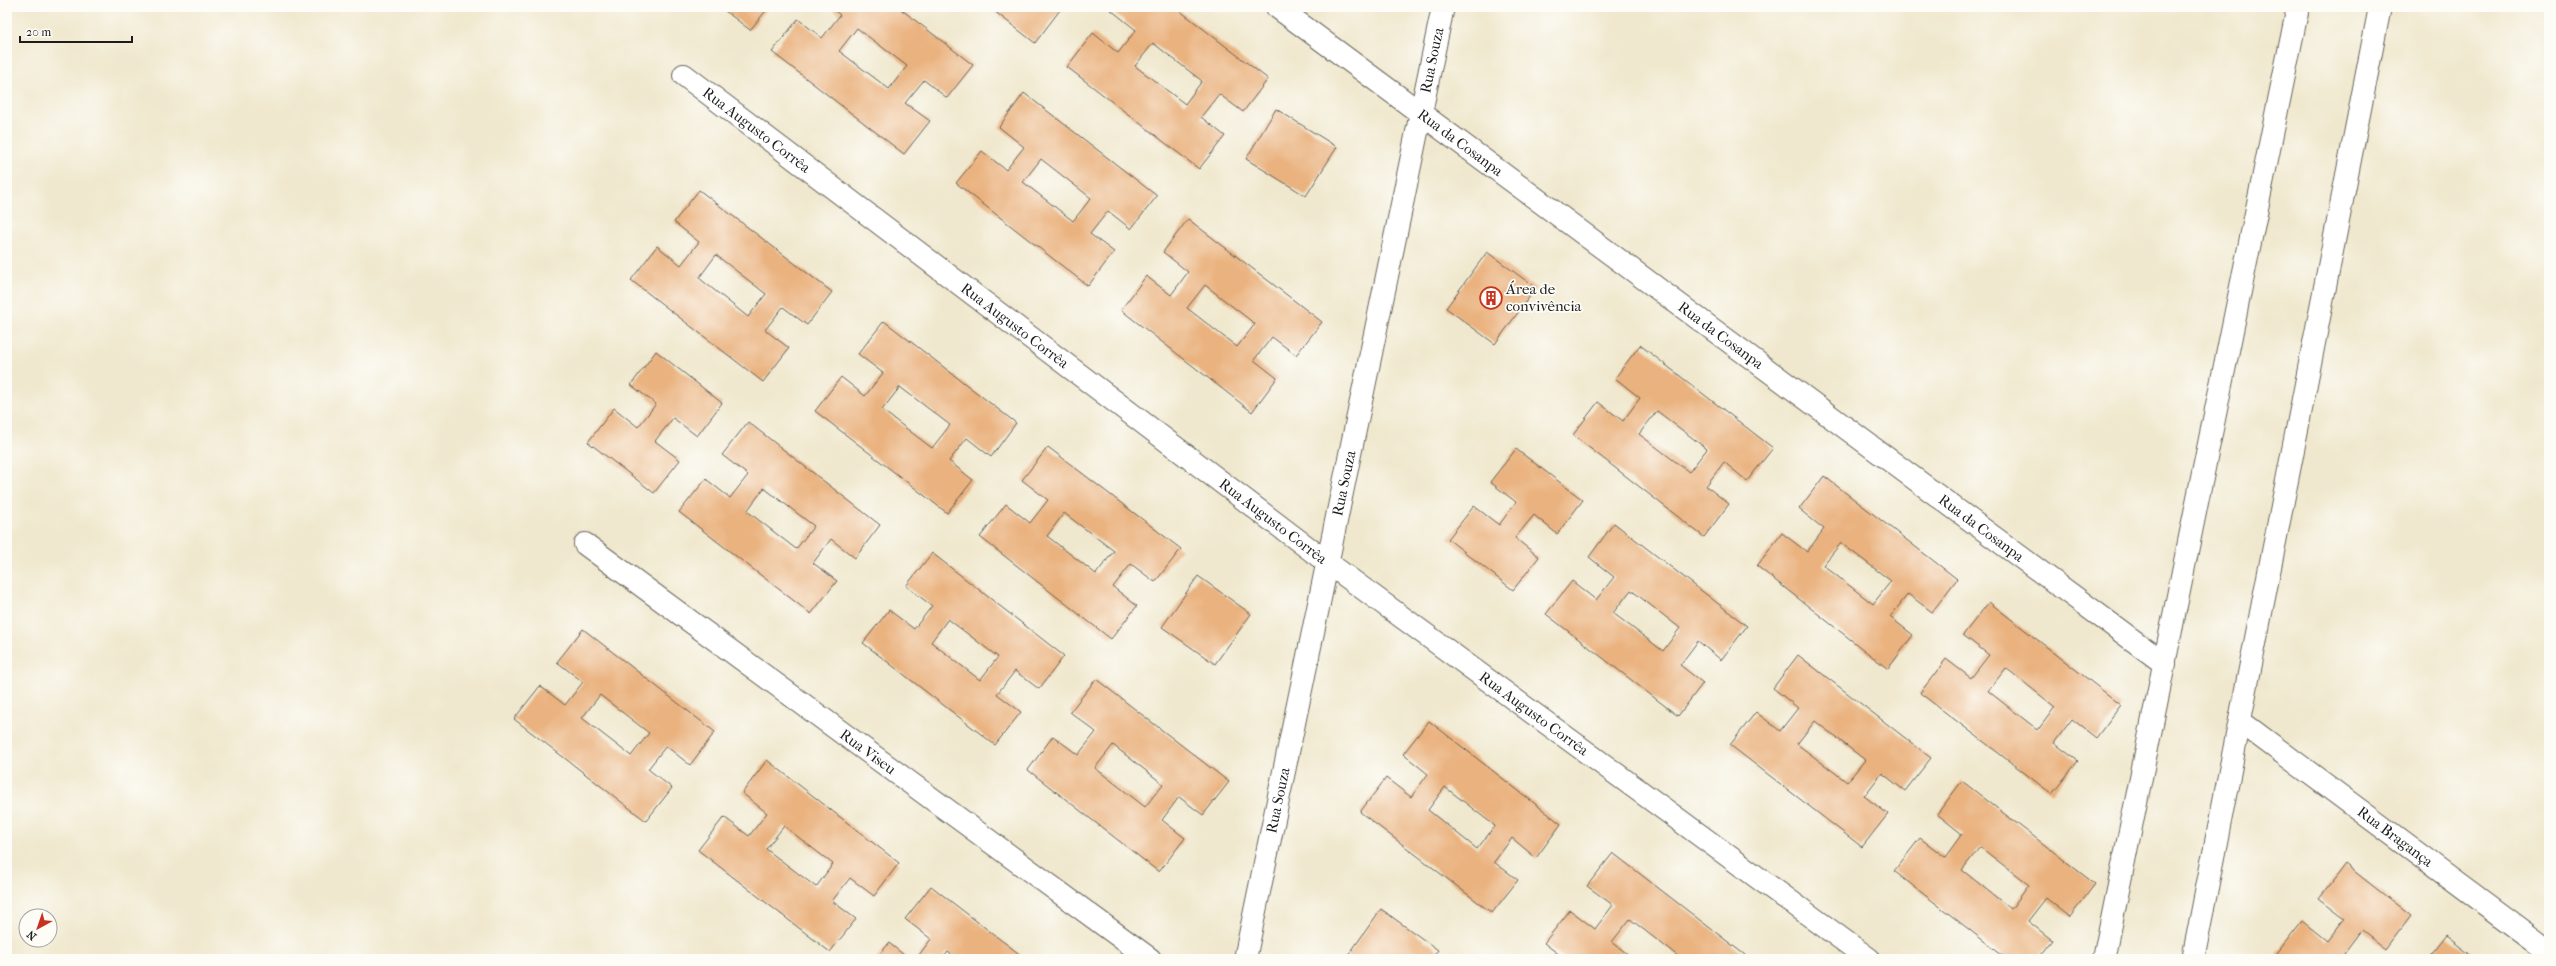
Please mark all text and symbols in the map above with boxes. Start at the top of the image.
scale bar [20,18,132,44]
text: 20 m [26,25,51,39]
street label: Rua Souza [1416,25,1448,95]
street label: Rua Augusto Corrêa [699,83,815,177]
street label: Rua da Cosanpa [1414,105,1507,181]
street label: Rua Augusto Corrêa [957,279,1073,373]
place label: Área de convivência [1505,280,1583,315]
building icon: Área de convivência [1478,285,1504,311]
street label: Rua da Cosanpa [1675,298,1768,373]
street label: Rua Souza [1328,448,1360,518]
street label: Rua Augusto Corrêa [1216,475,1331,569]
street label: Rua da Cosanpa [1935,491,2028,566]
street label: Rua Augusto Corrêa [1476,668,1593,760]
street label: Rua Viseu [836,725,900,779]
street label: Rua Souza [1262,765,1294,835]
street label: Rua Bragança [2354,803,2437,871]
north arrow [18,908,58,948]
text: N [24,927,39,943]

